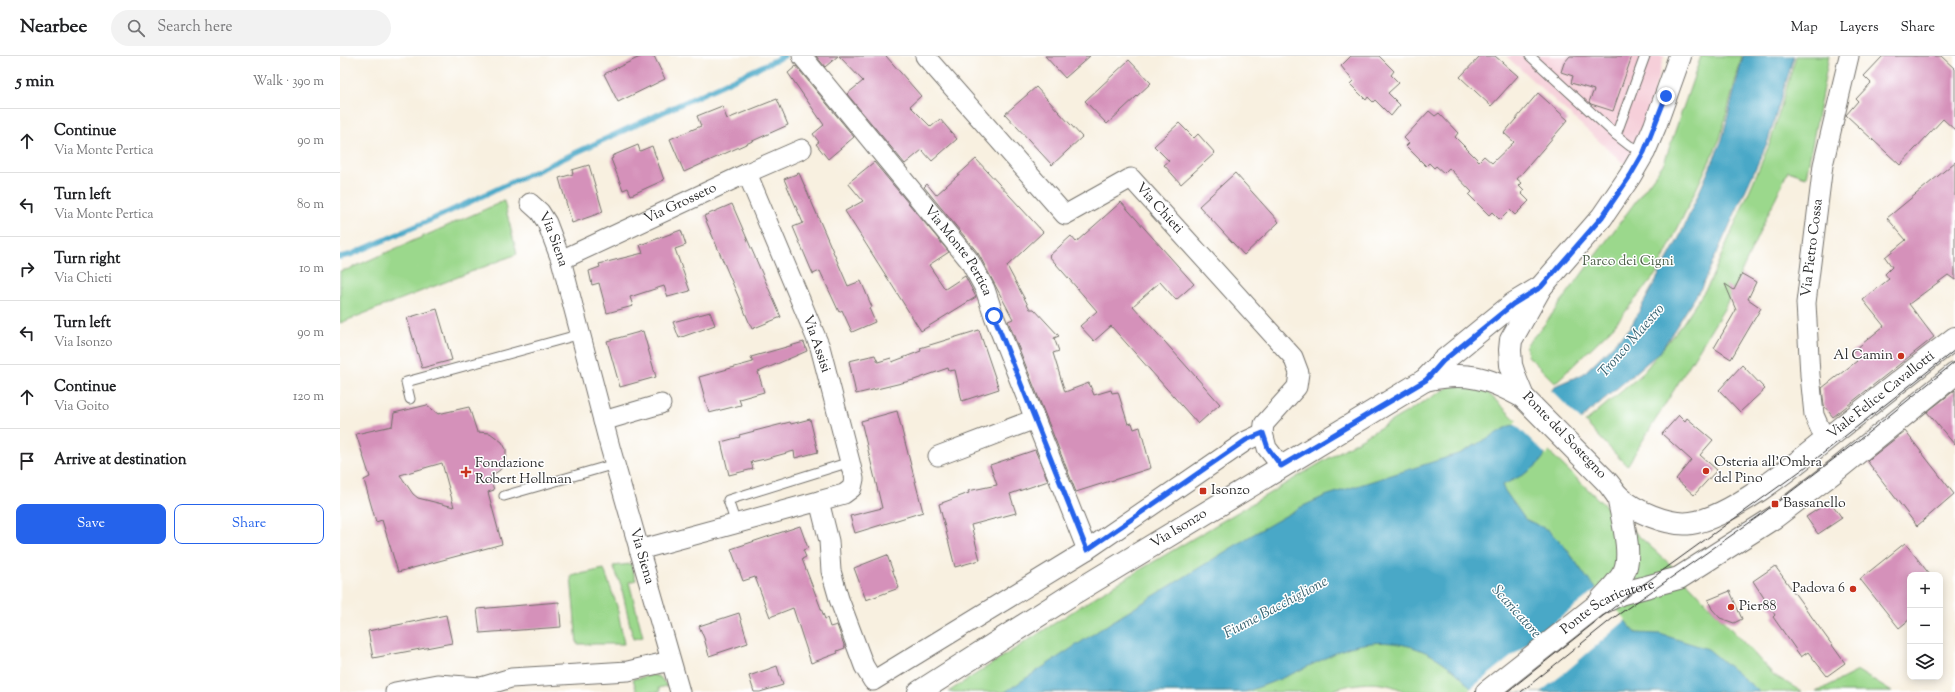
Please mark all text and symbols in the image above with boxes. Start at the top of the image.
search box [111,10,391,46]
text: Nearbee [20,14,87,41]
icon: search [125,17,147,39]
text: Search here [157,17,233,38]
text: Map [1791,18,1818,38]
text: Layers [1840,18,1878,38]
text: Share [1900,18,1935,38]
text: 5 min [16,70,54,94]
text: Walk · 390 m [253,73,324,91]
route end [1657,87,1675,105]
text: Continue [54,121,116,142]
icon: ahead [16,130,38,152]
text: 90 m [297,132,324,150]
text: Via Monte Pertica [54,142,154,160]
street label: Via Grosseto [641,178,721,230]
street label: Via Chieti [1130,179,1187,239]
text: Turn left [54,185,111,206]
icon: left [16,194,38,216]
text: 80 m [297,196,324,214]
street label: Via Pietro Cossa [1797,197,1829,298]
street label: Via Monte Pertica [919,202,997,299]
text: Via Monte Pertica [54,206,154,224]
street label: Via Siena [533,208,573,270]
text: Turn right [54,249,120,270]
park label: Parco dei Cigni [1582,252,1674,272]
icon: right [16,258,38,280]
text: 10 m [299,260,324,278]
text: Via Chieti [54,270,112,288]
water label: Tronco Maestro [1594,299,1670,383]
route start [985,307,1003,325]
text: Turn left [54,313,111,334]
street label: Via Assisi [797,313,835,376]
icon: left [16,322,38,344]
text: 90 m [297,324,324,342]
text: Via Isonzo [54,334,112,352]
place label: Al Camin [1833,346,1893,366]
street label: Viale Felice Cavallotti [1824,347,1939,444]
marker: Al Camin [1896,351,1906,361]
text: Continue [54,377,116,398]
icon: ahead [16,386,38,408]
text: 120 m [293,388,324,406]
street label: Ponte del Sostegno [1517,388,1611,484]
text: Via Goito [54,398,109,416]
icon: arrive [16,450,38,472]
text: Arrive at destination [54,450,187,471]
place label: Osteria all'Ombra del Pino [1714,453,1823,489]
place label: Fondazione Robert Hollman [475,454,572,490]
marker: Fondazione Robert Hollman [460,466,472,478]
marker: Osteria all'Ombra del Pino [1701,466,1711,476]
place label: Isonzo [1211,481,1250,501]
marker: Isonzo [1198,486,1208,496]
place label: Bassanello [1783,494,1846,514]
marker: Bassanello [1770,499,1780,509]
button: Save [16,504,166,544]
button: Share [174,504,324,544]
street label: Via Isonzo [1147,504,1212,554]
street label: Via Siena [624,526,659,587]
water label: Fiume Bacchiglione [1220,572,1332,644]
map controls [1907,572,1943,680]
button: + [1907,572,1943,608]
street label: Ponte Scaricatore [1557,575,1657,640]
place label: Padova 6 [1792,579,1845,599]
water label: Scaricatore [1486,581,1546,643]
marker: Padova 6 [1848,584,1858,594]
place label: Pier88 [1739,597,1776,617]
marker: Pier88 [1726,602,1736,612]
button: − [1907,608,1943,644]
button: layers [1907,644,1943,680]

